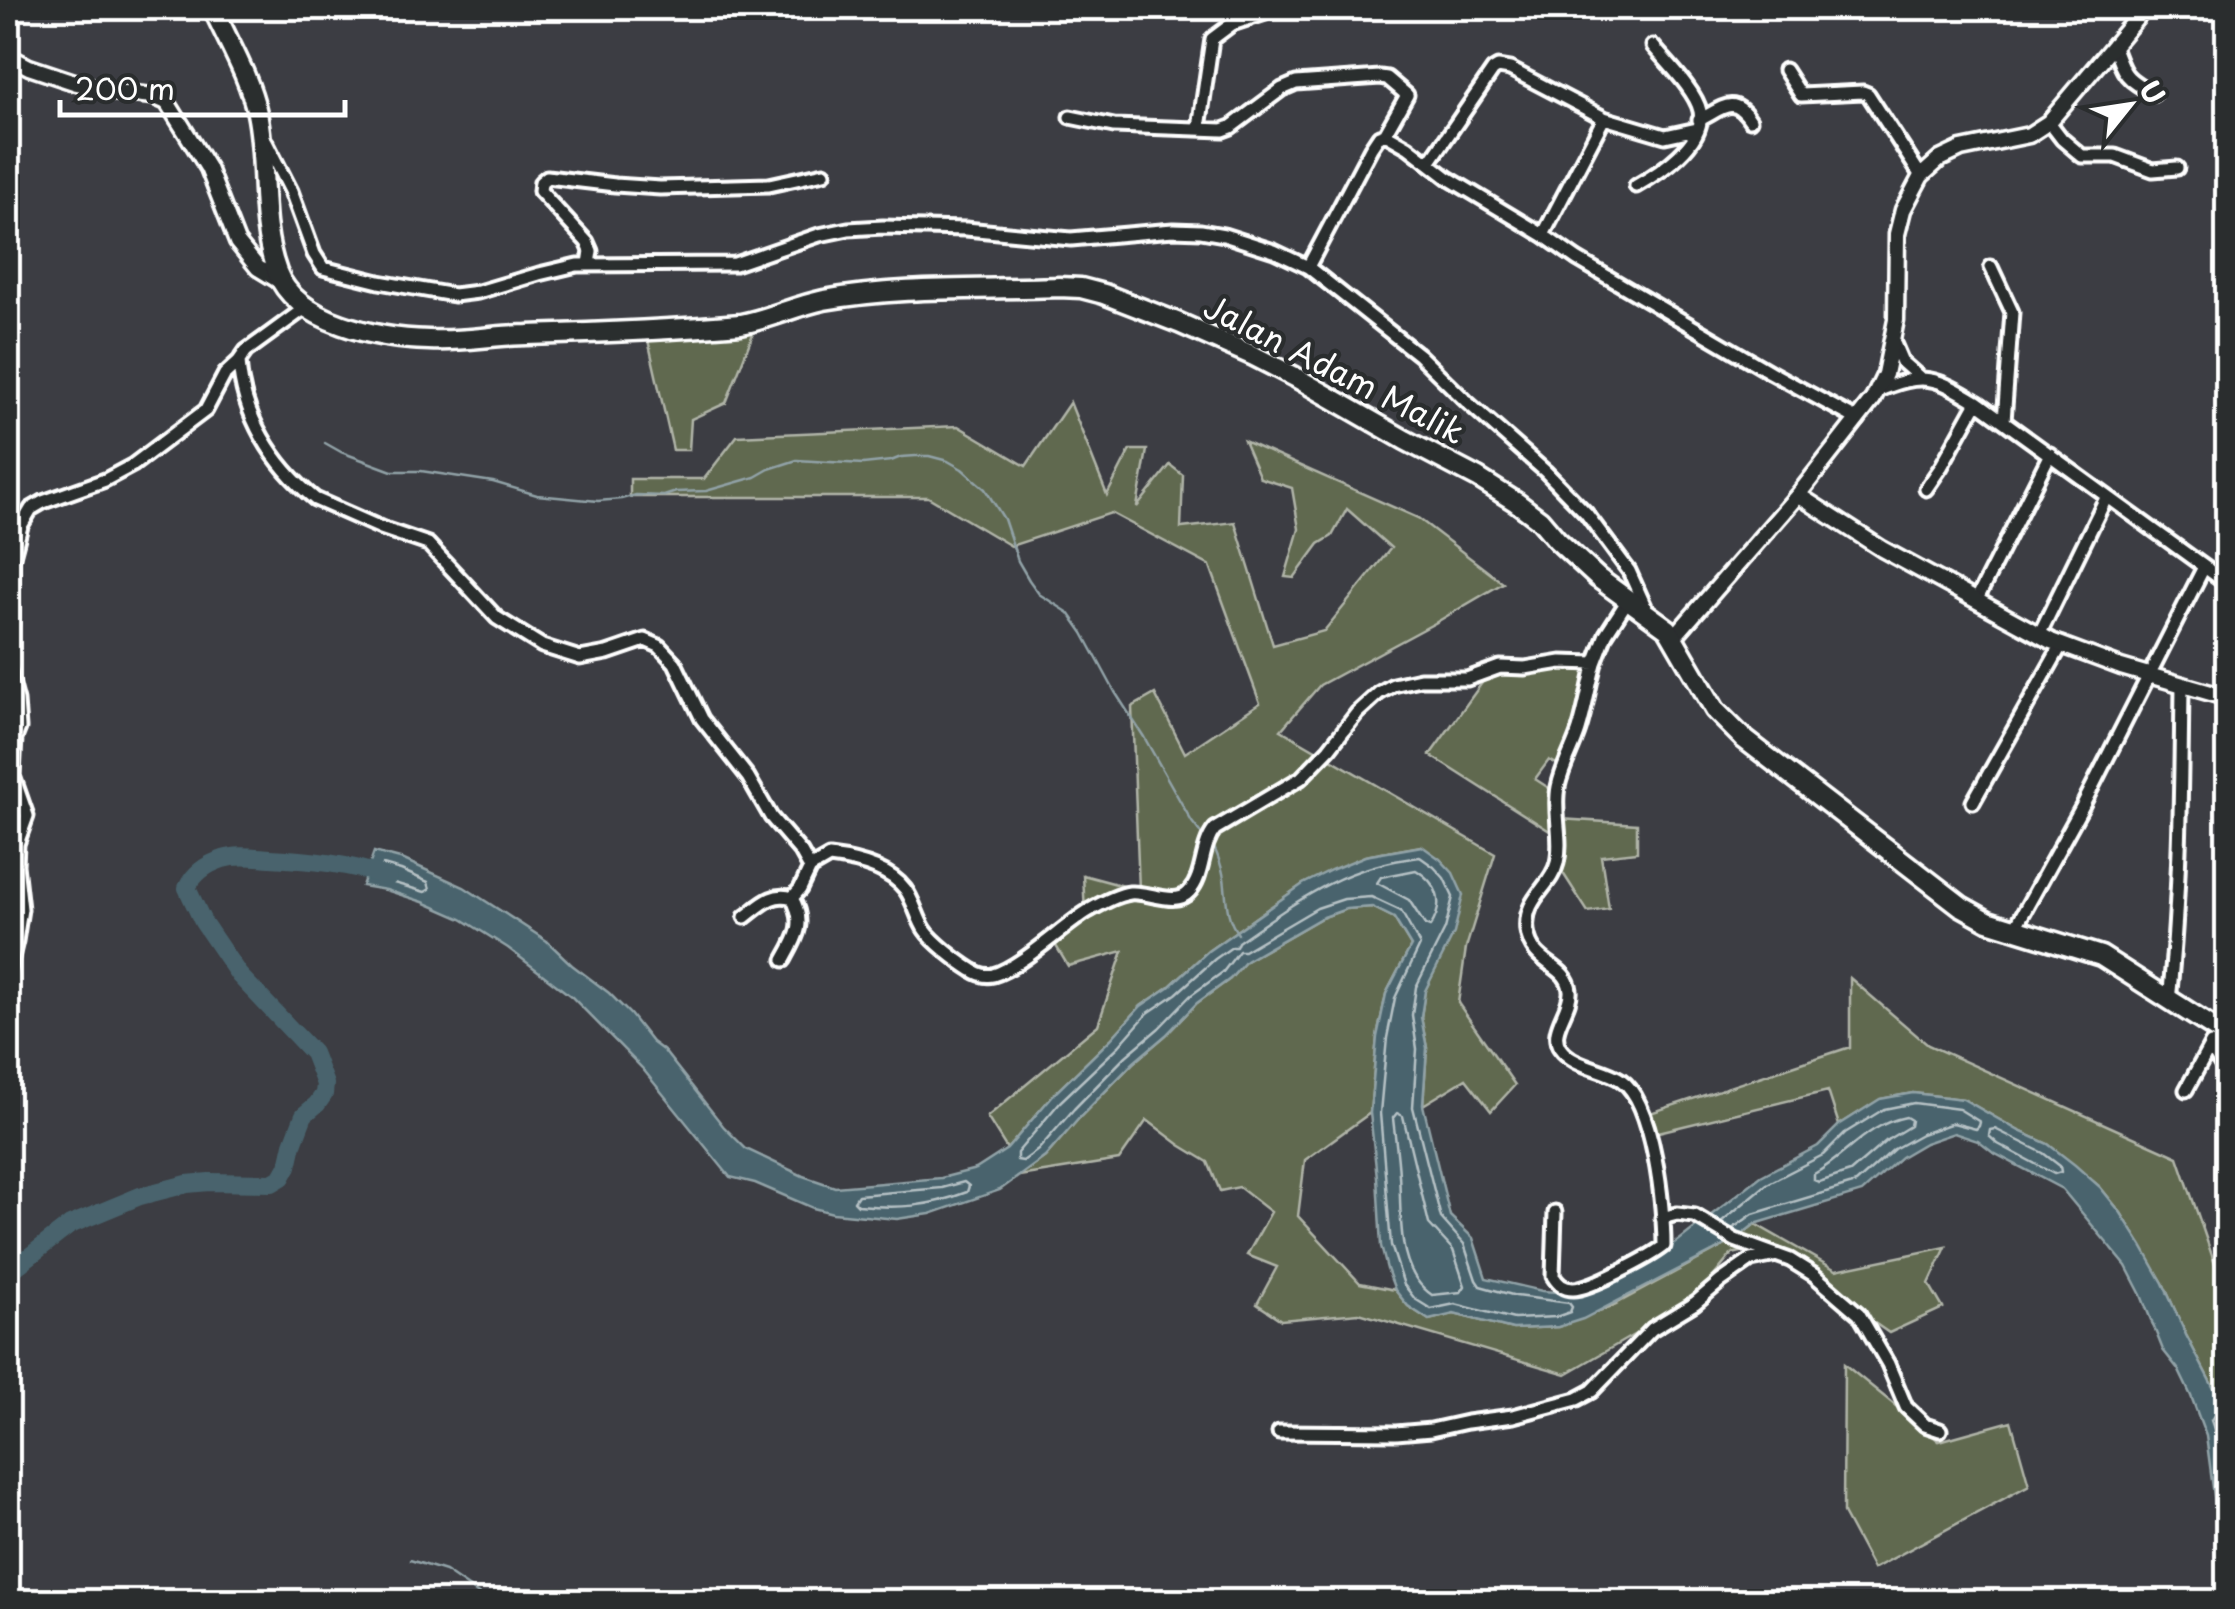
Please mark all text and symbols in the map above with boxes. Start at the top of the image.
scale bar [60,55,345,117]
north arrow [2080,55,2180,155]
text: 200 m [75,65,175,110]
text: U [2129,72,2177,112]
street label: Jalan Adam Malik [1196,282,1474,455]

